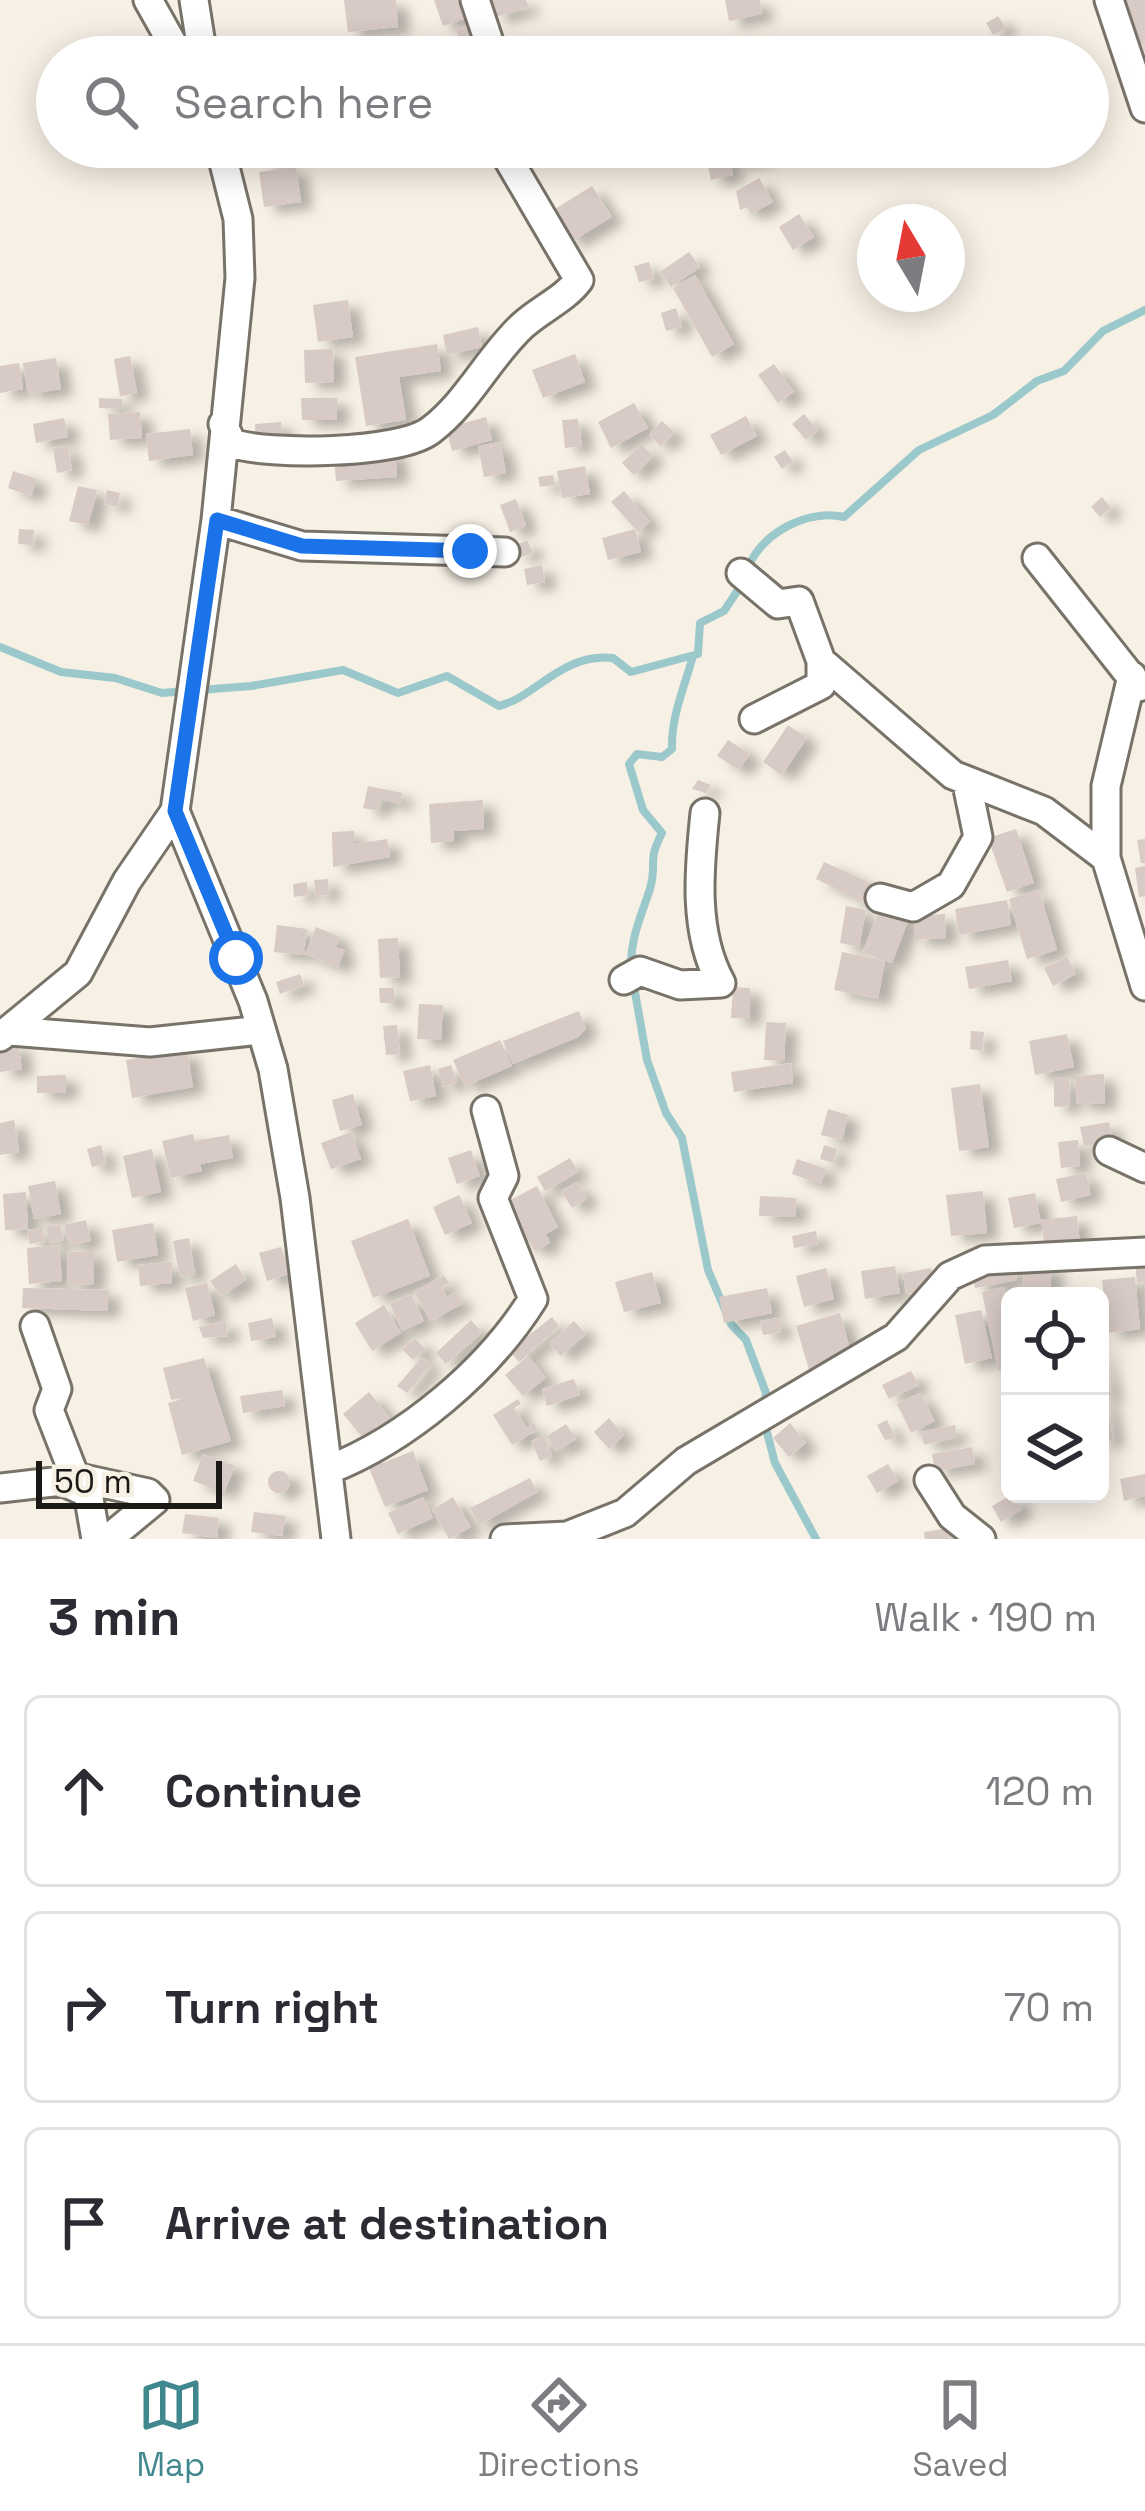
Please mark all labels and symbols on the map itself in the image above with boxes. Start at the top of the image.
north arrow [857,204,965,312]
route end [443,524,497,578]
route start [209,931,263,985]
scale bar [36,1455,222,1508]

